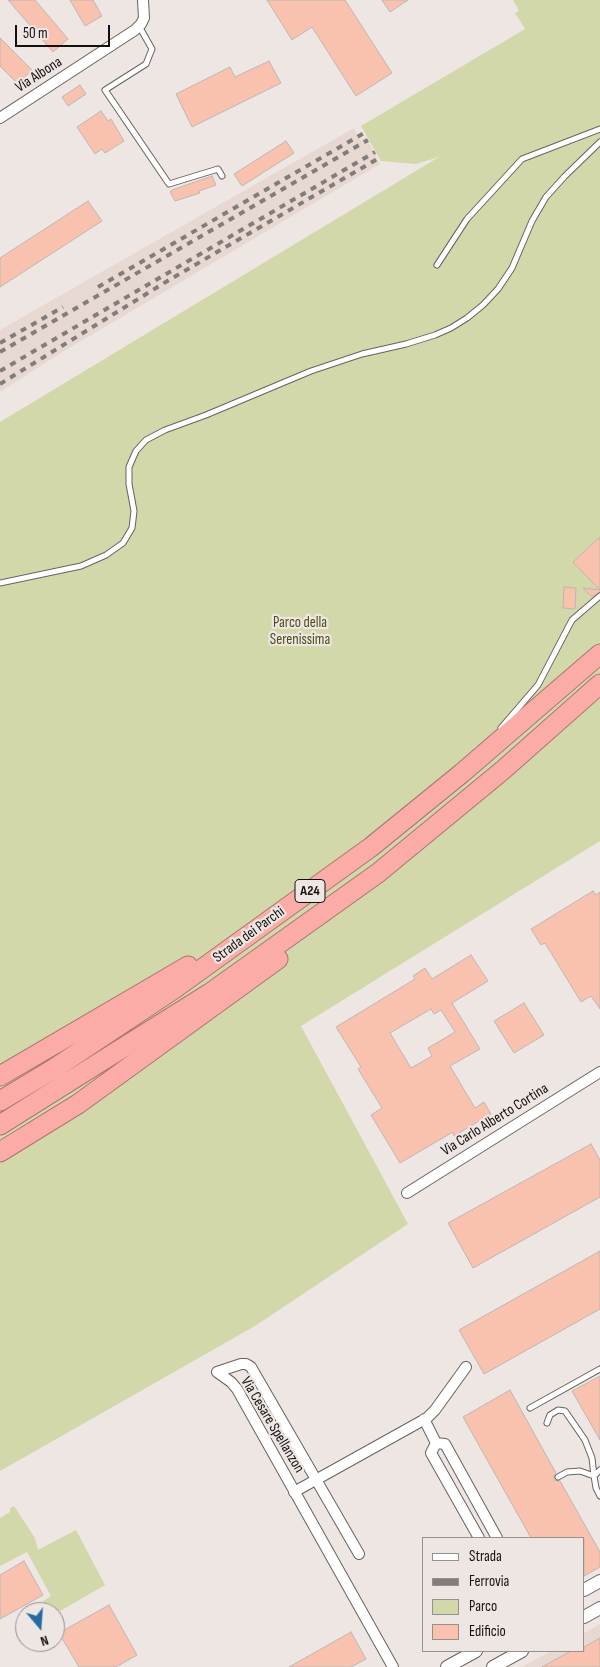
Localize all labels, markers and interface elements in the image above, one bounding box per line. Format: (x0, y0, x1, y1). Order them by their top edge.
scale bar (18, 15, 112, 47)
text: 50 m (23, 24, 48, 43)
street label: Via Albona (12, 53, 66, 97)
park label: Parco della Serenissima (270, 614, 330, 649)
road number: A24 (295, 879, 325, 902)
street label: Strada dei Parchi (210, 903, 288, 967)
street label: Via Carlo Alberto Cortina (438, 1080, 552, 1160)
street label: Via Cesare Spellanzon (236, 1374, 308, 1476)
legend (422, 1537, 585, 1652)
text: Strada (469, 1547, 502, 1566)
text: Ferrovia (469, 1572, 509, 1591)
text: Parco (469, 1597, 497, 1616)
north arrow (15, 1602, 65, 1652)
text: Edificio (469, 1622, 506, 1641)
text: N (38, 1632, 51, 1650)

